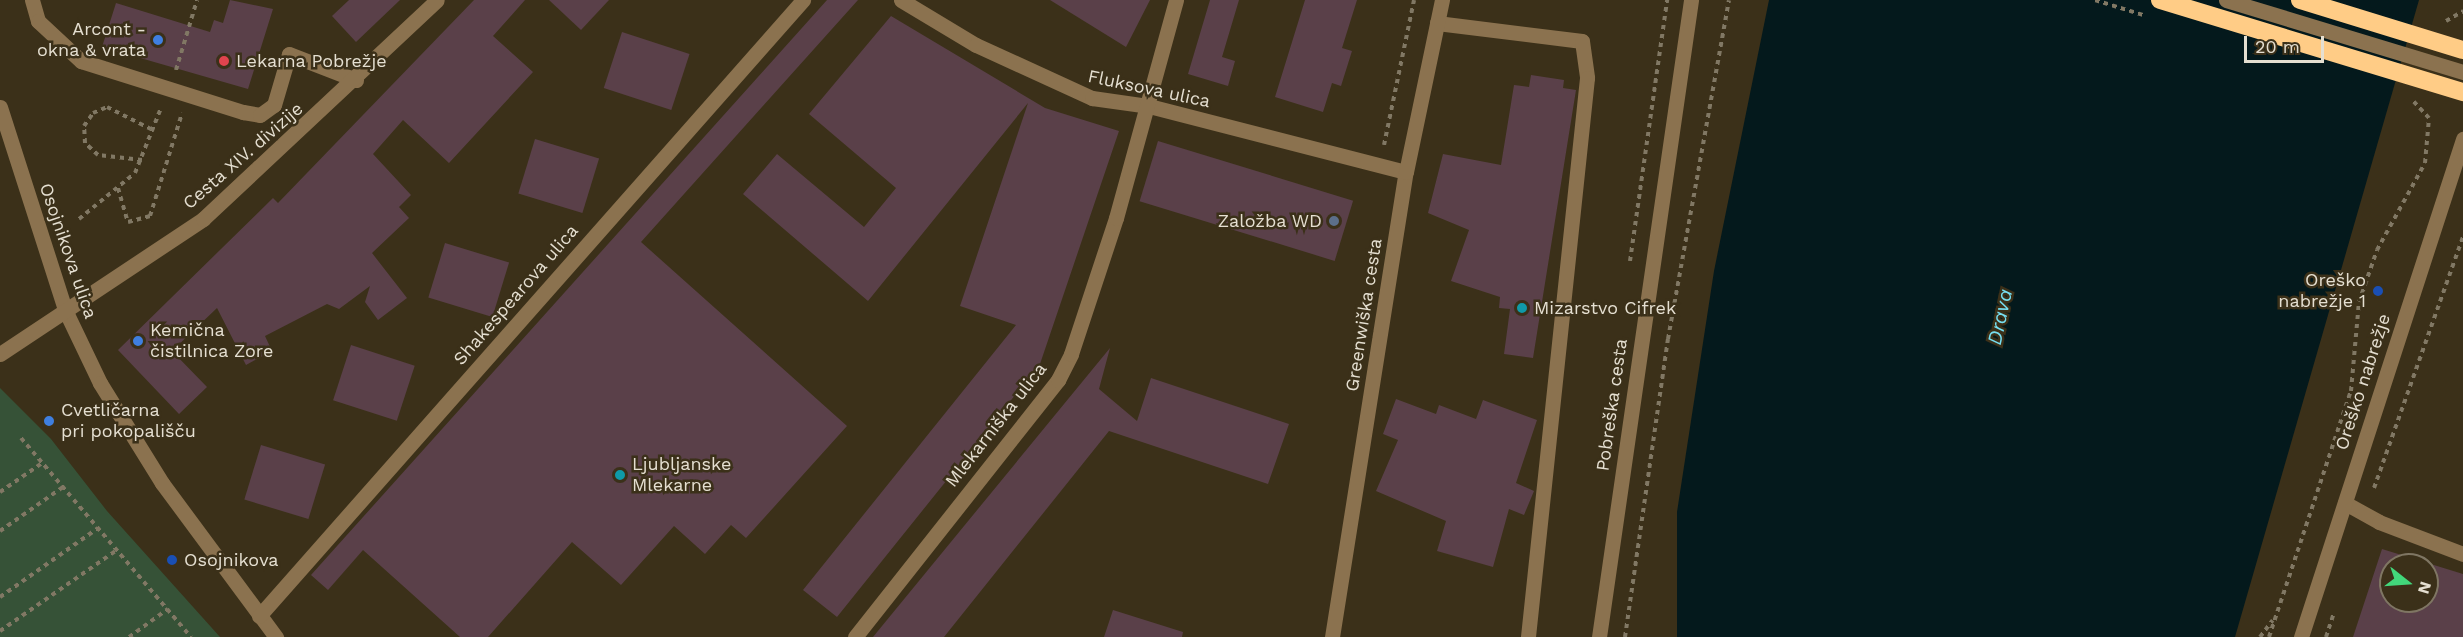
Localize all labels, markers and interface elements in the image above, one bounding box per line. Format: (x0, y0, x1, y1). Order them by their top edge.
place label: Arcont - okna & vrata (36, 19, 146, 62)
scale bar (2247, 24, 2326, 62)
marker: Arcont - okna & vrata (151, 33, 165, 47)
text: 20 m (2255, 36, 2300, 57)
place label: Lekarna Pobrežje (236, 50, 387, 72)
marker: Lekarna Pobrežje (217, 54, 231, 68)
street label: Fluksova ulica (1086, 65, 1212, 113)
street label: Cesta XIV. divizije (178, 98, 308, 214)
street label: Osojnikova ulica (35, 180, 101, 322)
place label: Založba WD (1217, 210, 1322, 232)
marker: Založba WD (1327, 214, 1341, 228)
street label: Shakespearova ulica (449, 220, 583, 370)
street label: Greenwiška cesta (1341, 237, 1387, 393)
place label: Oreško nabrežje 1 (2278, 270, 2366, 312)
marker: Oreško nabrežje 1 (2371, 284, 2385, 298)
water label: Drava (1982, 287, 2018, 347)
place label: Mizarstvo Cifrek (1534, 297, 1676, 319)
marker: Mizarstvo Cifrek (1515, 301, 1529, 315)
street label: Oreško nabrežje (2331, 311, 2395, 453)
place label: Kemična čistilnica Zore (150, 320, 274, 362)
marker: Kemična čistilnica Zore (131, 334, 145, 348)
street label: Pobreška cesta (1592, 337, 1632, 473)
street label: Mlekarniška ulica (941, 358, 1051, 492)
place label: Cvetličarna pri pokopališču (61, 400, 196, 442)
marker: Cvetličarna pri pokopališču (42, 414, 56, 428)
place label: Ljubljanske Mlekarne (632, 454, 731, 496)
marker: Ljubljanske Mlekarne (613, 468, 627, 482)
place label: Osojnikova (184, 549, 278, 571)
marker: Osojnikova (165, 553, 179, 567)
north arrow (2379, 553, 2439, 613)
text: N (2414, 579, 2436, 596)

